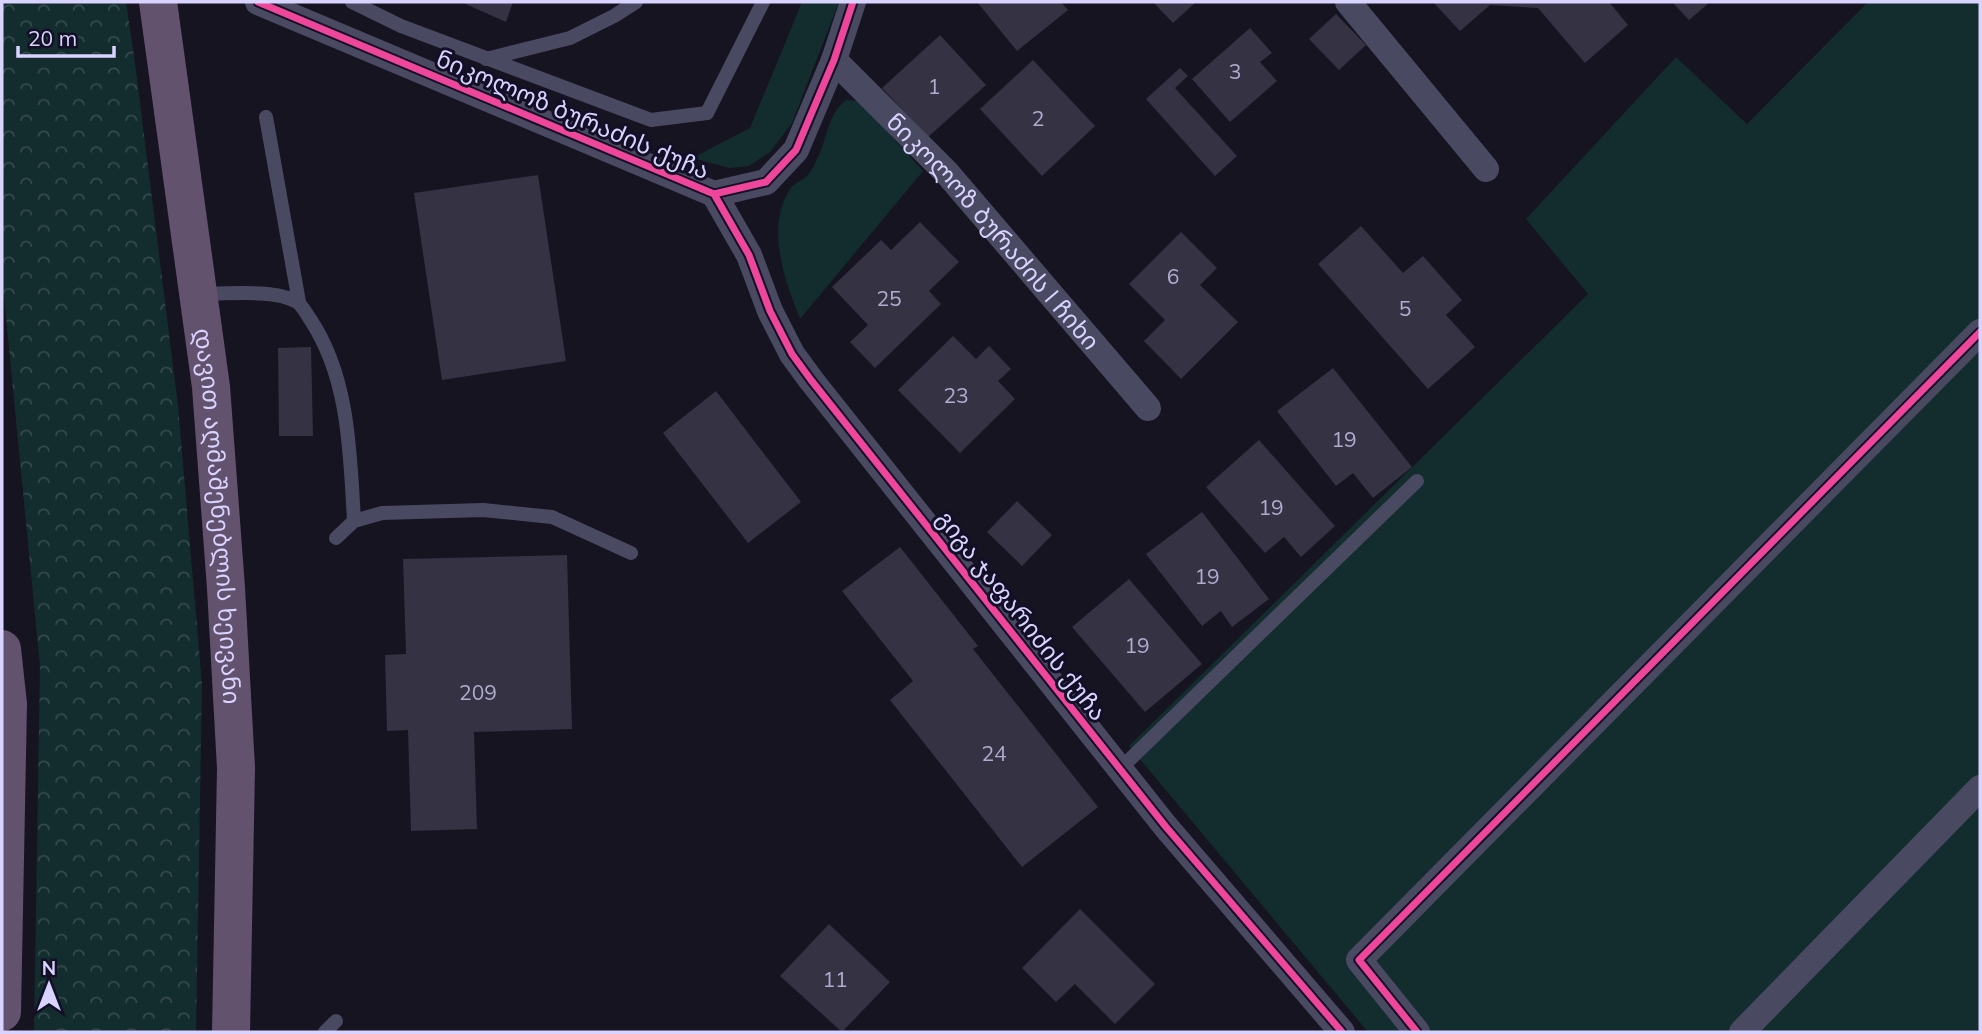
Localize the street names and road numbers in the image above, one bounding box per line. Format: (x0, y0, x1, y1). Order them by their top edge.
street label: ნიკოლოზ ბურაძის ქუჩა (432, 43, 714, 185)
street label: ნიკოლოზ ბურაძის I ჩიხი (880, 106, 1106, 356)
street label: დავით აღმაშენებლის ხეივანი (188, 326, 247, 705)
street label: გიგა ჯაფარიძის ქუჩა (930, 504, 1114, 726)

